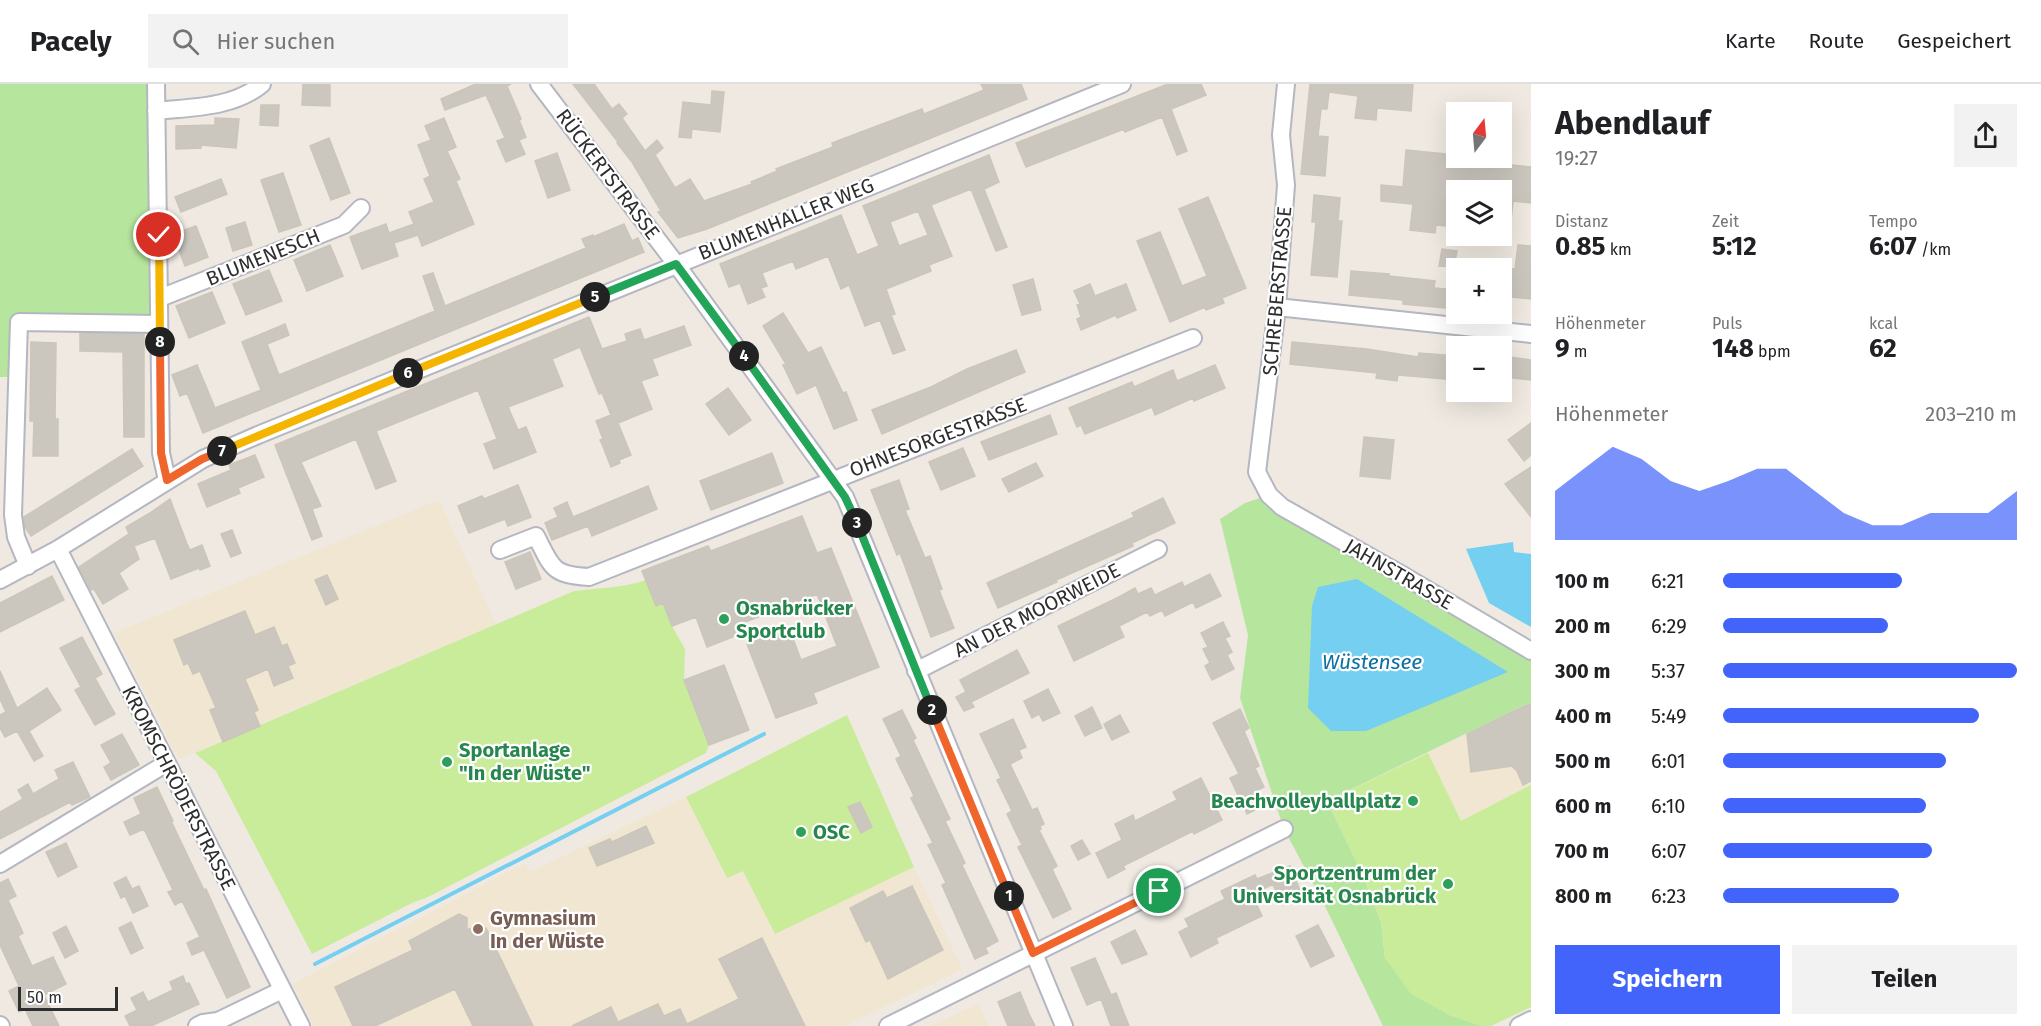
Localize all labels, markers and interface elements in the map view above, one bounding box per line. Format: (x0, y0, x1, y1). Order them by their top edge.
search box (148, 14, 568, 68)
text: Pacely (30, 25, 112, 58)
icon: search (169, 25, 202, 58)
text: Hier suchen (217, 28, 335, 55)
text: Karte (1725, 28, 1776, 54)
text: Route (1809, 28, 1864, 54)
text: Gespeichert (1897, 28, 2011, 54)
north arrow (1446, 102, 1512, 168)
map controls (1446, 102, 1512, 402)
text: Abendlauf (1555, 103, 1710, 143)
street label: RÜCKERTSTRASSE (551, 104, 665, 244)
button: share (1954, 104, 2017, 167)
text: 19:27 (1555, 146, 1598, 170)
street label: BLUMENHALLER WEG (695, 173, 877, 265)
button: layers (1446, 180, 1512, 246)
street label: SCHREBERSTRASSE (1258, 205, 1296, 377)
pin (133, 209, 184, 260)
text: Distanz (1555, 212, 1608, 231)
text: Zeit (1712, 212, 1739, 231)
text: Tempo (1869, 212, 1918, 231)
icon: check (142, 218, 175, 251)
street label: BLUMENESCH (202, 223, 324, 291)
text: 0.85 (1555, 231, 1606, 262)
text: 5:12 (1712, 231, 1757, 262)
text: 6:07 (1869, 231, 1917, 262)
text: km (1606, 240, 1632, 259)
text: /km (1917, 240, 1951, 259)
button: + (1446, 258, 1512, 324)
pin: 5 (580, 282, 610, 312)
text: 5 (591, 287, 599, 306)
text: Höhenmeter (1555, 314, 1646, 333)
text: Puls (1712, 314, 1742, 333)
text: kcal (1869, 314, 1898, 333)
pin: 8 (145, 327, 175, 357)
text: 8 (155, 332, 165, 351)
text: 9 (1555, 333, 1570, 364)
text: 148 (1712, 333, 1754, 364)
text: 62 (1869, 333, 1897, 364)
button: − (1446, 336, 1512, 402)
pin: 4 (729, 341, 759, 371)
text: m (1570, 342, 1588, 361)
text: bpm (1754, 342, 1791, 361)
text: 4 (739, 346, 749, 365)
pin: 6 (393, 358, 423, 388)
text: 6 (403, 363, 413, 382)
street label: OHNESORGESTRASSE (846, 392, 1030, 482)
text: Höhenmeter (1555, 402, 1668, 426)
text: 203–210 m (1925, 402, 2017, 426)
pin: 7 (207, 436, 237, 466)
text: 7 (218, 441, 226, 460)
pin: 3 (842, 508, 872, 538)
text: 3 (853, 513, 861, 532)
street label: JAHNSTRASSE (1340, 533, 1458, 615)
street label: AN DER MOORWEIDE (950, 558, 1124, 662)
text: 100 m (1555, 569, 1609, 593)
text: 6:21 (1651, 569, 1685, 593)
place label: Osnabrücker Sportclub (736, 596, 854, 643)
marker: Osnabrücker Sportclub (717, 612, 731, 626)
text: 200 m (1555, 614, 1610, 638)
text: 6:29 (1651, 614, 1687, 638)
water label: Wüstensee (1322, 649, 1422, 675)
text: 300 m (1555, 659, 1610, 683)
text: 5:37 (1651, 659, 1685, 683)
street label: KROMSCHRÖDERSTRASSE (117, 682, 241, 894)
pin: 2 (917, 695, 947, 725)
text: 2 (928, 700, 936, 719)
text: 400 m (1555, 704, 1611, 728)
text: 5:49 (1651, 704, 1686, 728)
place label: Sportanlage "In der Wüste" (459, 738, 591, 785)
text: 500 m (1555, 749, 1611, 773)
text: 6:01 (1651, 749, 1686, 773)
marker: Sportanlage "In der Wüste" (440, 755, 454, 769)
place label: Beachvolleyballplatz (1211, 789, 1401, 813)
marker: Beachvolleyballplatz (1406, 794, 1420, 808)
text: 600 m (1555, 794, 1611, 818)
text: 6:10 (1651, 794, 1685, 818)
place label: OSC (813, 820, 850, 844)
marker: OSC (794, 825, 808, 839)
text: 700 m (1555, 839, 1609, 863)
text: 6:07 (1651, 839, 1686, 863)
place label: Sportzentrum der Universität Osnabrück (1233, 861, 1437, 908)
pin (1133, 865, 1184, 916)
icon: arrive (1142, 874, 1175, 907)
marker: Sportzentrum der Universität Osnabrück (1441, 877, 1455, 891)
pin: 1 (994, 881, 1024, 911)
text: 800 m (1555, 884, 1612, 908)
text: 6:23 (1651, 884, 1686, 908)
text: 1 (1005, 886, 1013, 905)
place label: Gymnasium In der Wüste (490, 906, 604, 953)
marker: Gymnasium In der Wüste (471, 922, 485, 936)
button: Speichern (1555, 945, 1780, 1014)
button: Teilen (1792, 945, 2017, 1014)
scale bar (18, 984, 118, 1012)
text: 50 m (27, 988, 62, 1007)

